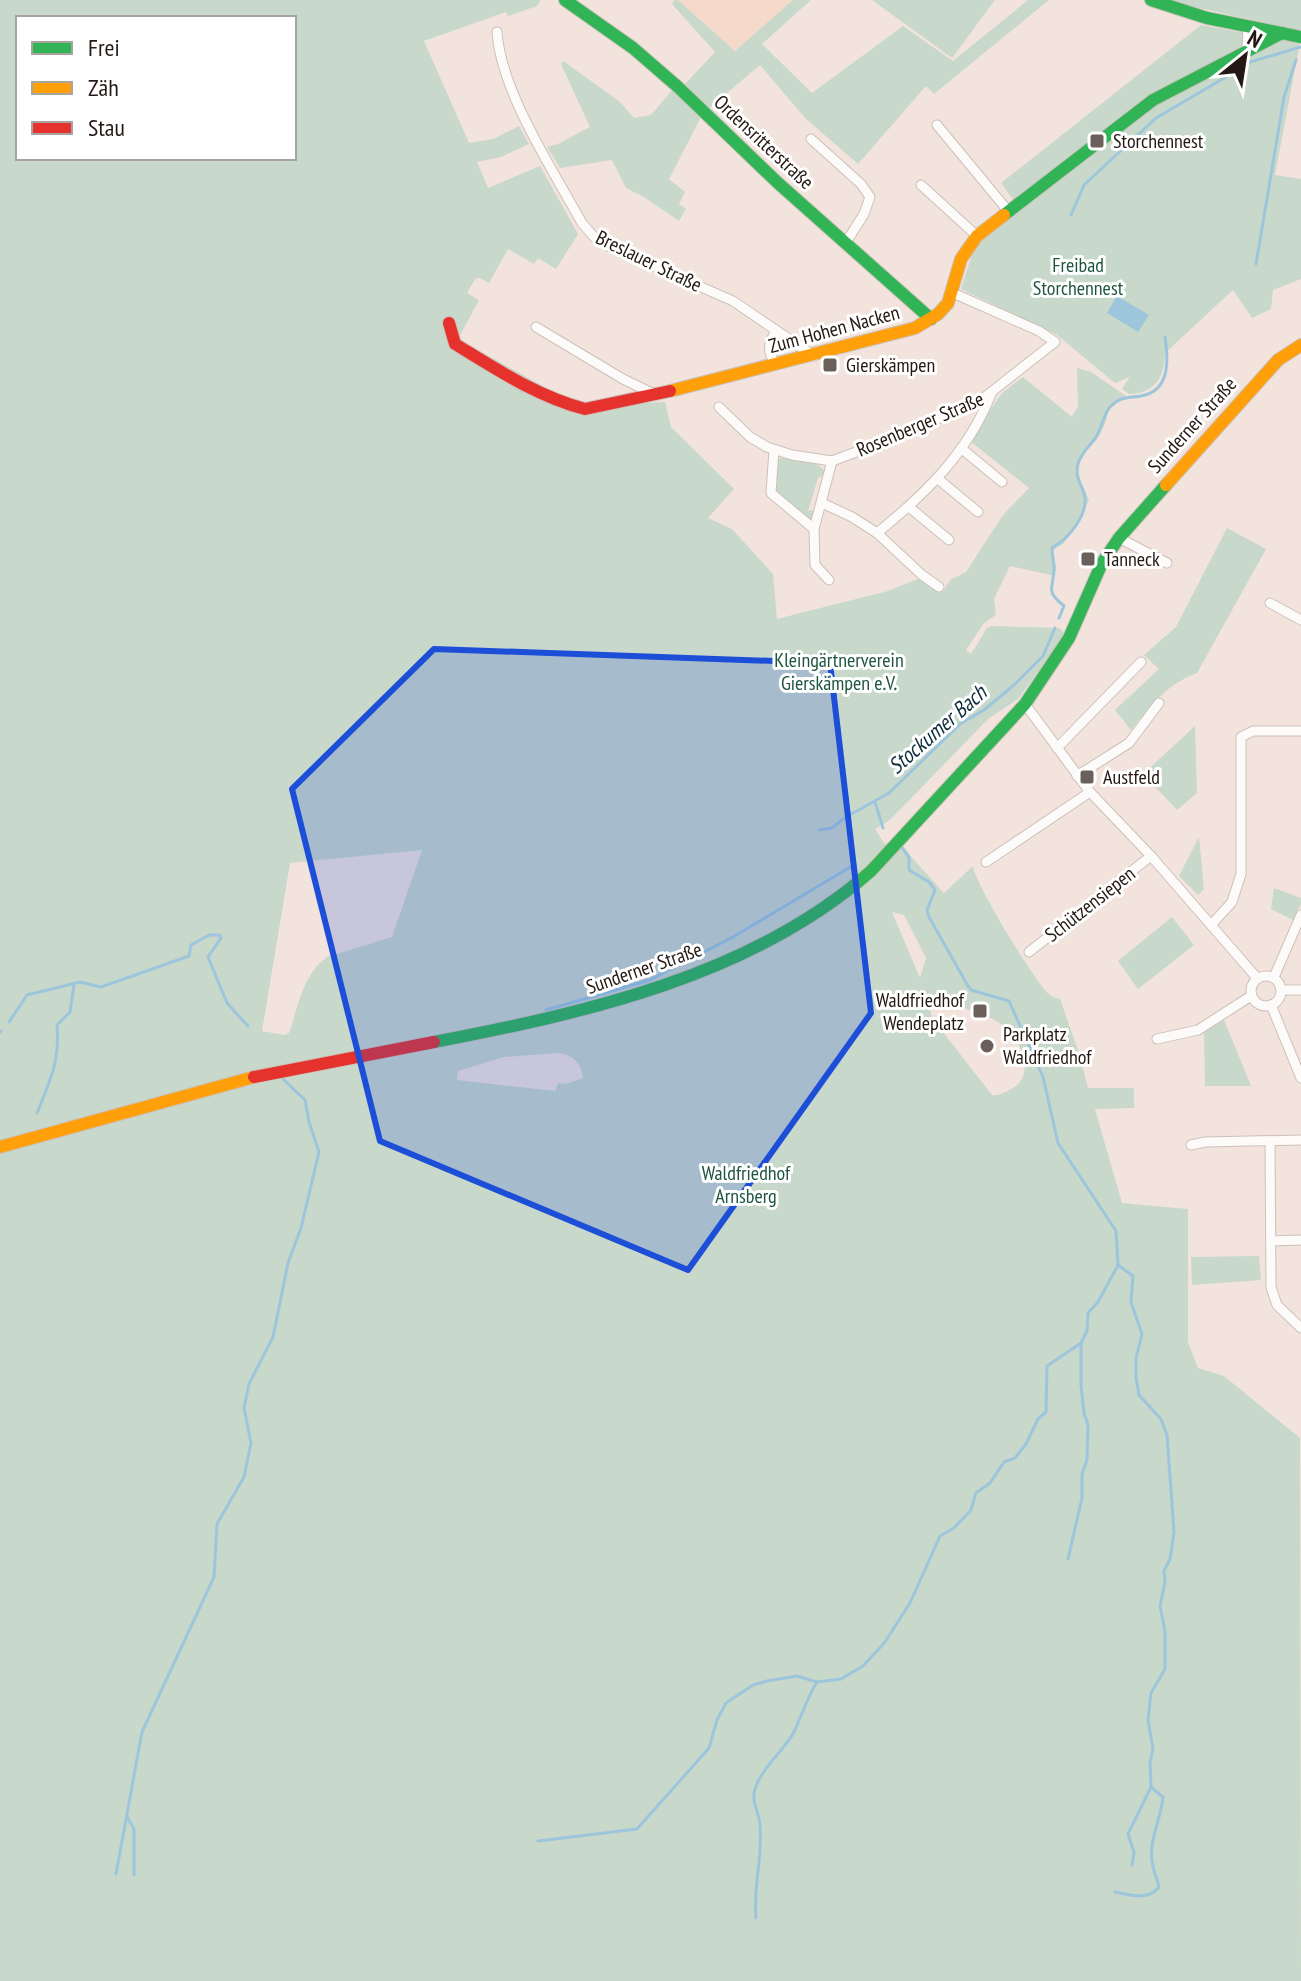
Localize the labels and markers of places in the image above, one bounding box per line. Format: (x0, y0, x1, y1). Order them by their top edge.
place label: Storchennest (1113, 128, 1204, 154)
marker: Storchennest (1088, 132, 1106, 150)
place label: Gierskämpen (846, 352, 935, 378)
marker: Gierskämpen (821, 356, 839, 374)
place label: Tanneck (1104, 546, 1160, 572)
marker: Tanneck (1079, 550, 1097, 568)
place label: Austfeld (1103, 764, 1160, 790)
marker: Austfeld (1078, 768, 1096, 786)
place label: Waldfriedhof Wendeplatz (876, 987, 965, 1036)
marker: Waldfriedhof Wendeplatz (971, 1002, 989, 1020)
place label: Parkplatz Waldfriedhof (1003, 1021, 1092, 1070)
marker: Parkplatz Waldfriedhof (978, 1037, 996, 1055)

